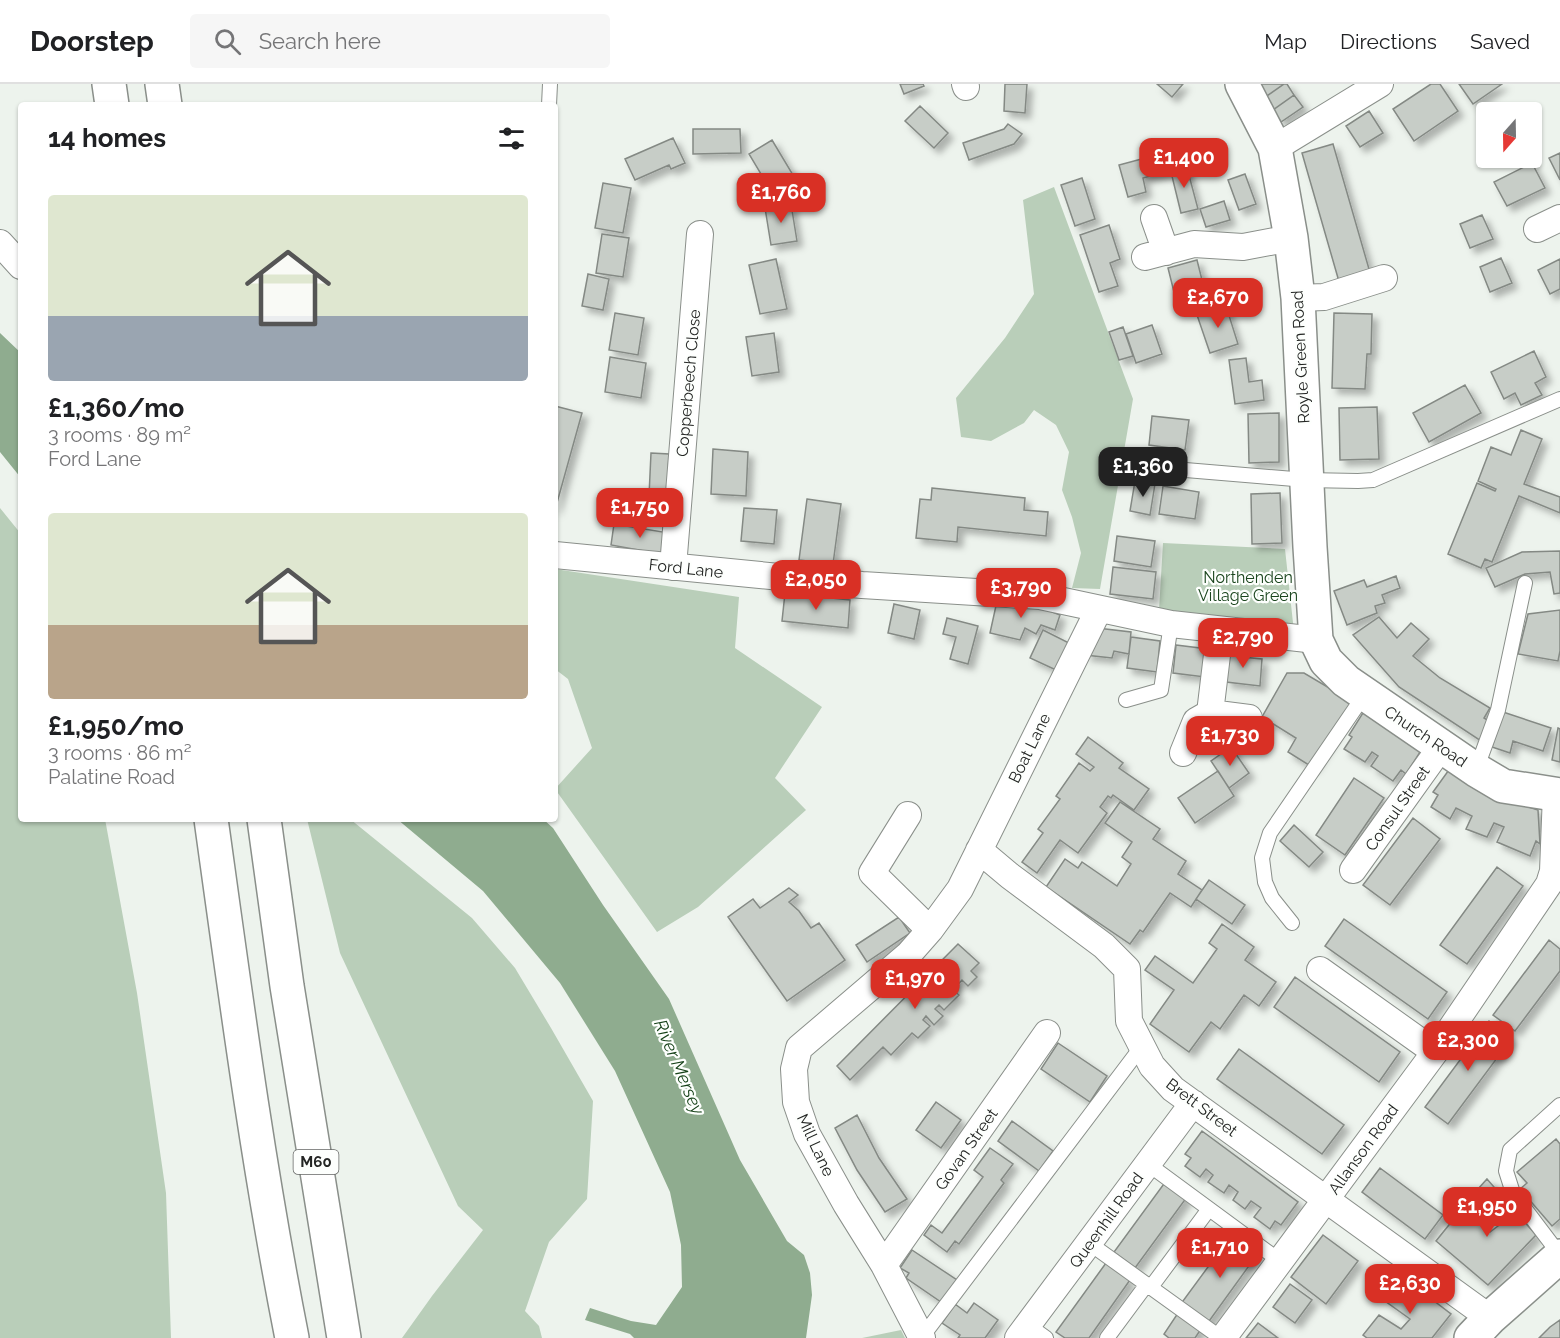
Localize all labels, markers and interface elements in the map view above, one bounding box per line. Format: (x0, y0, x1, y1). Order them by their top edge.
search box (190, 14, 610, 68)
text: Doorstep (30, 25, 154, 58)
icon: search (211, 25, 244, 58)
text: Search here (259, 28, 381, 54)
text: Map (1264, 29, 1307, 54)
text: Directions (1340, 29, 1437, 54)
text: Saved (1470, 29, 1530, 54)
north arrow (1476, 102, 1542, 168)
map controls (1476, 102, 1542, 168)
icon: filters (495, 122, 528, 155)
text: 14 homes (48, 123, 166, 153)
pin: £1,400 (1135, 138, 1233, 189)
text: £1,400 (1153, 145, 1215, 169)
pin: £1,760 (732, 173, 830, 224)
text: £1,760 (751, 180, 811, 204)
icon: home (234, 234, 342, 342)
pin: £2,670 (1169, 278, 1267, 329)
text: £2,670 (1187, 285, 1249, 309)
street label: Royle Green Road (1288, 290, 1313, 424)
street label: Copperbeech Close (673, 308, 704, 458)
text: £1,360/mo (48, 393, 184, 423)
text: 3 rooms · 89 m² (48, 423, 191, 447)
text: Ford Lane (48, 447, 141, 471)
pin: £1,360 (1094, 447, 1192, 498)
text: £1,360 (1113, 454, 1174, 478)
pin: £1,750 (591, 488, 689, 539)
text: £1,750 (610, 495, 670, 519)
icon: home (234, 552, 342, 660)
street label: Ford Lane (648, 555, 724, 582)
pin: £2,050 (767, 560, 865, 611)
text: £2,050 (785, 567, 847, 591)
pin: £3,790 (972, 568, 1070, 619)
park label: Northenden Village Green (1198, 568, 1298, 605)
text: £3,790 (990, 575, 1052, 599)
pin: £2,790 (1194, 618, 1292, 669)
text: £2,790 (1212, 625, 1274, 649)
street label: Church Road (1381, 702, 1471, 771)
street label: Boat Lane (1004, 710, 1054, 786)
text: £1,950/mo (48, 711, 184, 741)
pin: £1,730 (1181, 716, 1279, 767)
text: £1,730 (1200, 723, 1260, 747)
text: 3 rooms · 86 m² (48, 741, 191, 765)
street label: Consul Street (1361, 762, 1434, 854)
text: Palatine Road (48, 765, 175, 789)
pin: £1,970 (866, 959, 964, 1010)
text: £1,970 (885, 966, 945, 990)
water label: River Mersey (650, 1016, 709, 1119)
pin: £2,300 (1419, 1021, 1517, 1072)
text: £2,300 (1437, 1028, 1499, 1052)
street label: Brett Street (1162, 1074, 1242, 1141)
street label: Allanson Road (1324, 1101, 1402, 1198)
street label: Govan Street (931, 1104, 1002, 1194)
street label: Mill Lane (793, 1111, 838, 1179)
road number: M60 (294, 1150, 338, 1174)
street label: Queenhill Road (1065, 1169, 1147, 1272)
pin: £1,950 (1438, 1187, 1536, 1238)
text: £1,950 (1457, 1194, 1517, 1218)
pin: £1,710 (1171, 1228, 1269, 1279)
text: £1,710 (1191, 1235, 1249, 1259)
pin: £2,630 (1361, 1264, 1459, 1315)
text: £2,630 (1379, 1271, 1441, 1295)

